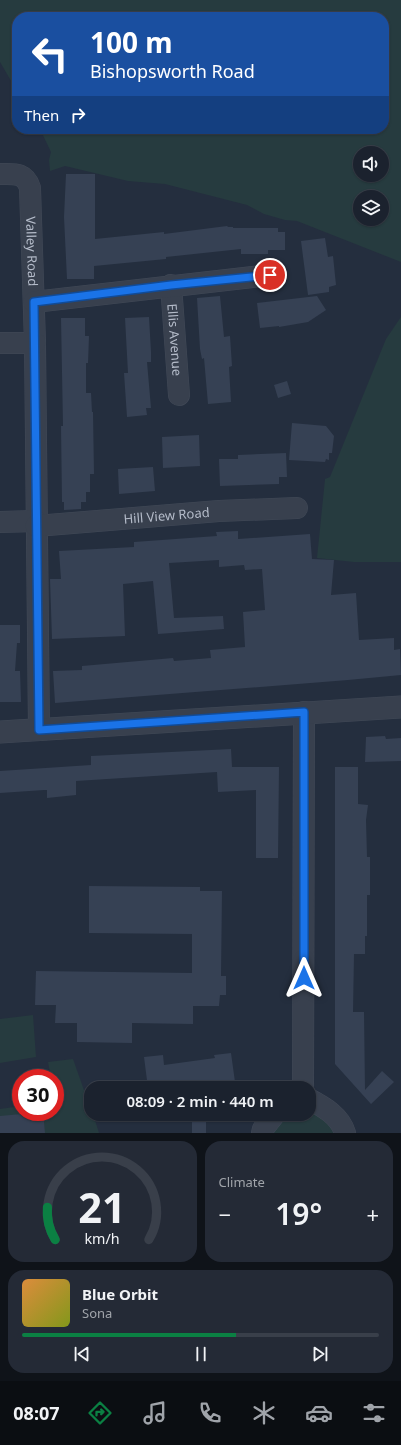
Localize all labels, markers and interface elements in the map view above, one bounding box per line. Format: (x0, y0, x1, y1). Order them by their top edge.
text: 100 m (90, 23, 173, 61)
icon: left (24, 28, 76, 80)
text: Bishopsworth Road (90, 59, 255, 83)
icon: right (67, 104, 89, 126)
text: Then (24, 105, 59, 125)
map controls (353, 146, 389, 226)
button: sound (353, 146, 389, 182)
button: layers (353, 190, 389, 226)
street label: Valley Road (22, 216, 42, 287)
pin (253, 258, 287, 292)
icon: arrive (259, 264, 281, 286)
street label: Ellis Avenue (163, 303, 187, 377)
street label: Hill View Road (123, 503, 210, 528)
position arrow (283, 957, 325, 999)
speed limit sign: 30 (12, 1069, 64, 1121)
text: 08:09 · 2 min · 440 m (126, 1091, 274, 1111)
text: Climate (219, 1173, 265, 1191)
text: 21 (78, 1178, 126, 1234)
text: 19° (275, 1193, 322, 1234)
text: − (219, 1199, 231, 1229)
text: + (366, 1199, 379, 1229)
text: km/h (85, 1228, 120, 1247)
text: Blue Orbit (82, 1284, 158, 1304)
text: Sona (82, 1304, 112, 1322)
icon: previous (71, 1343, 93, 1365)
icon: pause (190, 1343, 212, 1365)
icon: next (309, 1343, 331, 1365)
icon: directions (86, 1399, 114, 1427)
icon: music (141, 1399, 169, 1427)
icon: phone (196, 1399, 224, 1427)
icon: climate (250, 1399, 278, 1427)
icon: car (305, 1399, 333, 1427)
icon: filters (360, 1399, 388, 1427)
text: 08:07 (13, 1401, 60, 1425)

